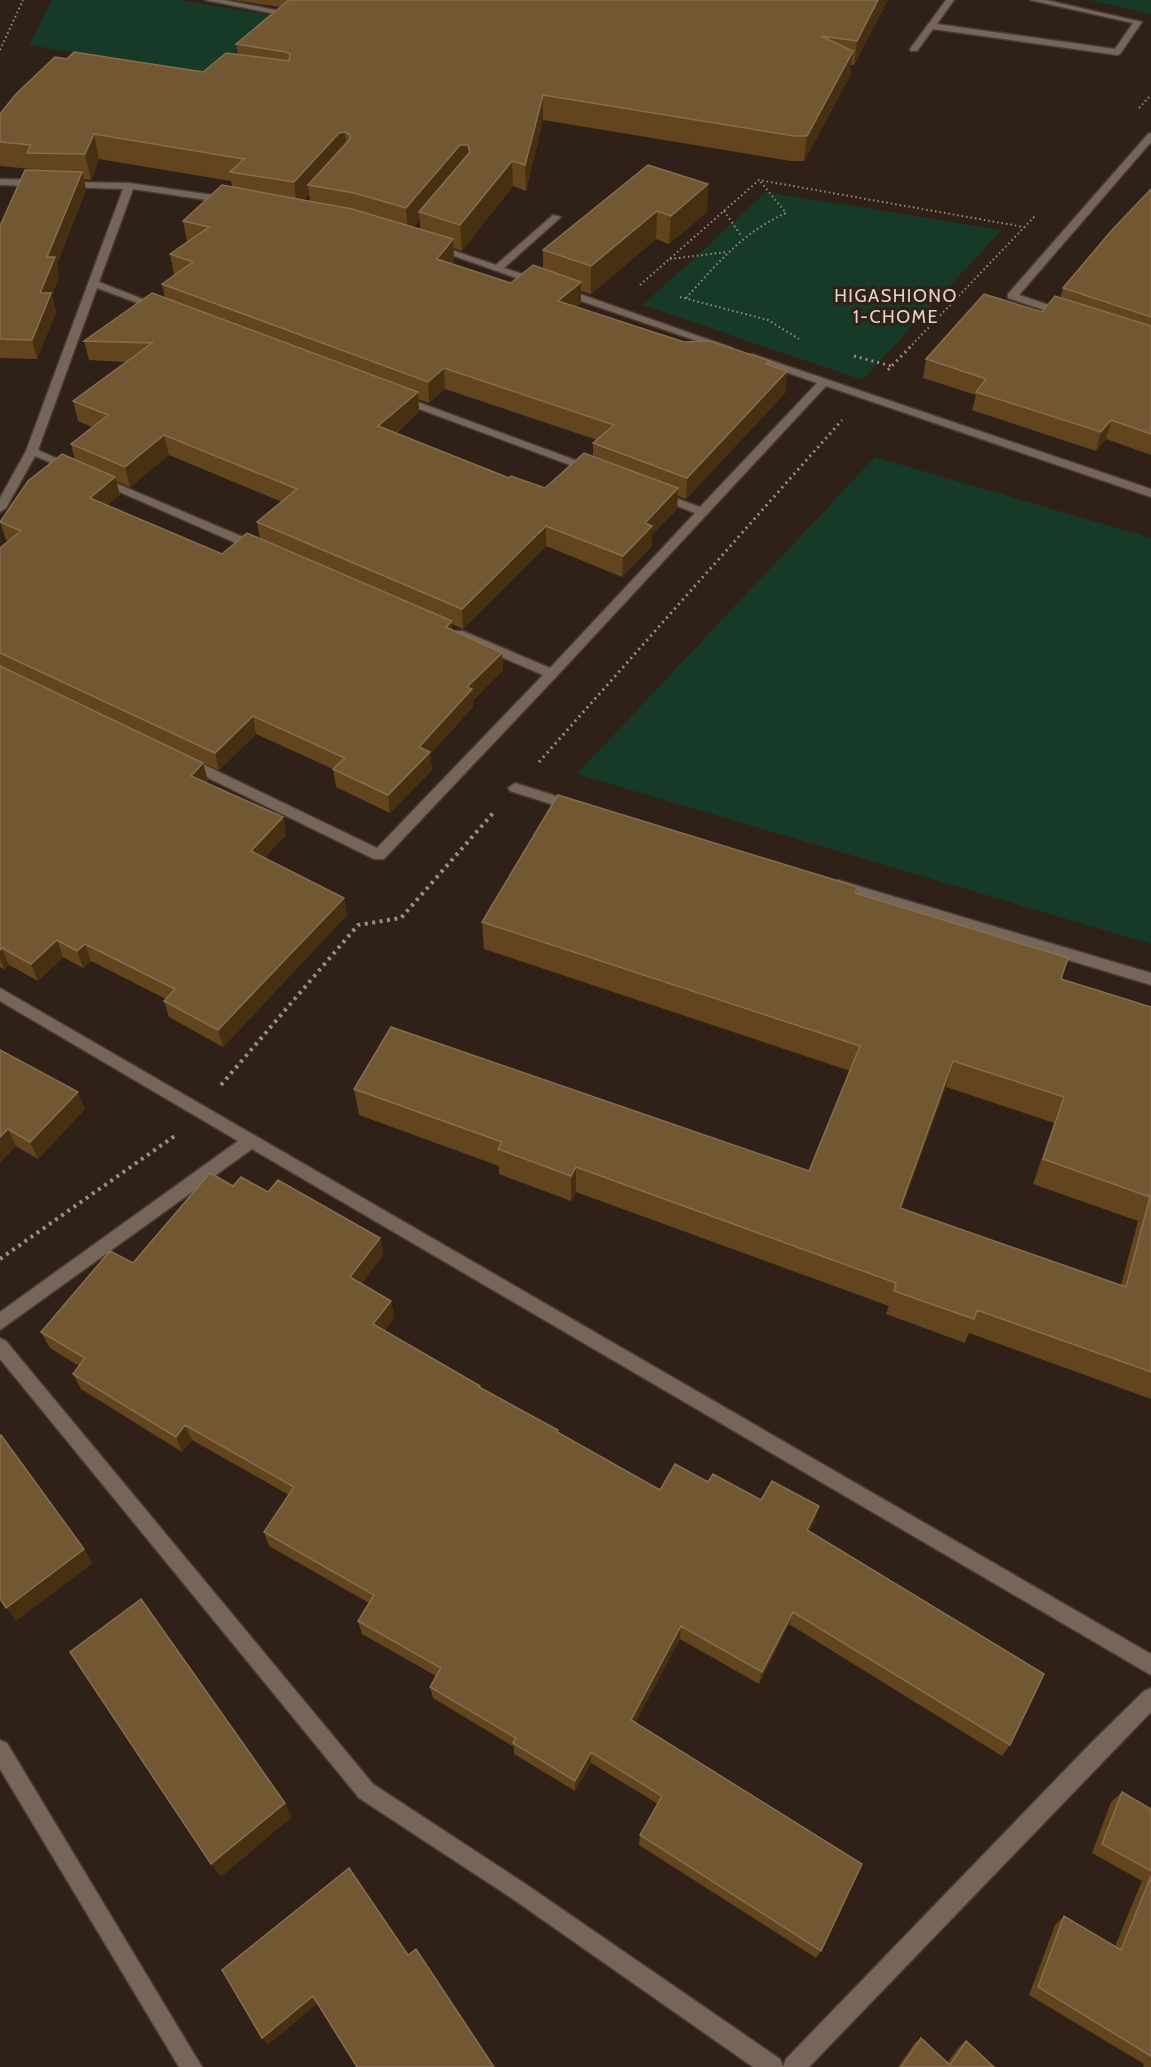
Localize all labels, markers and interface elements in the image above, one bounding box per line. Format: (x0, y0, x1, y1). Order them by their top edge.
district label: HIGASHIONO 1-CHOME (834, 285, 958, 328)

